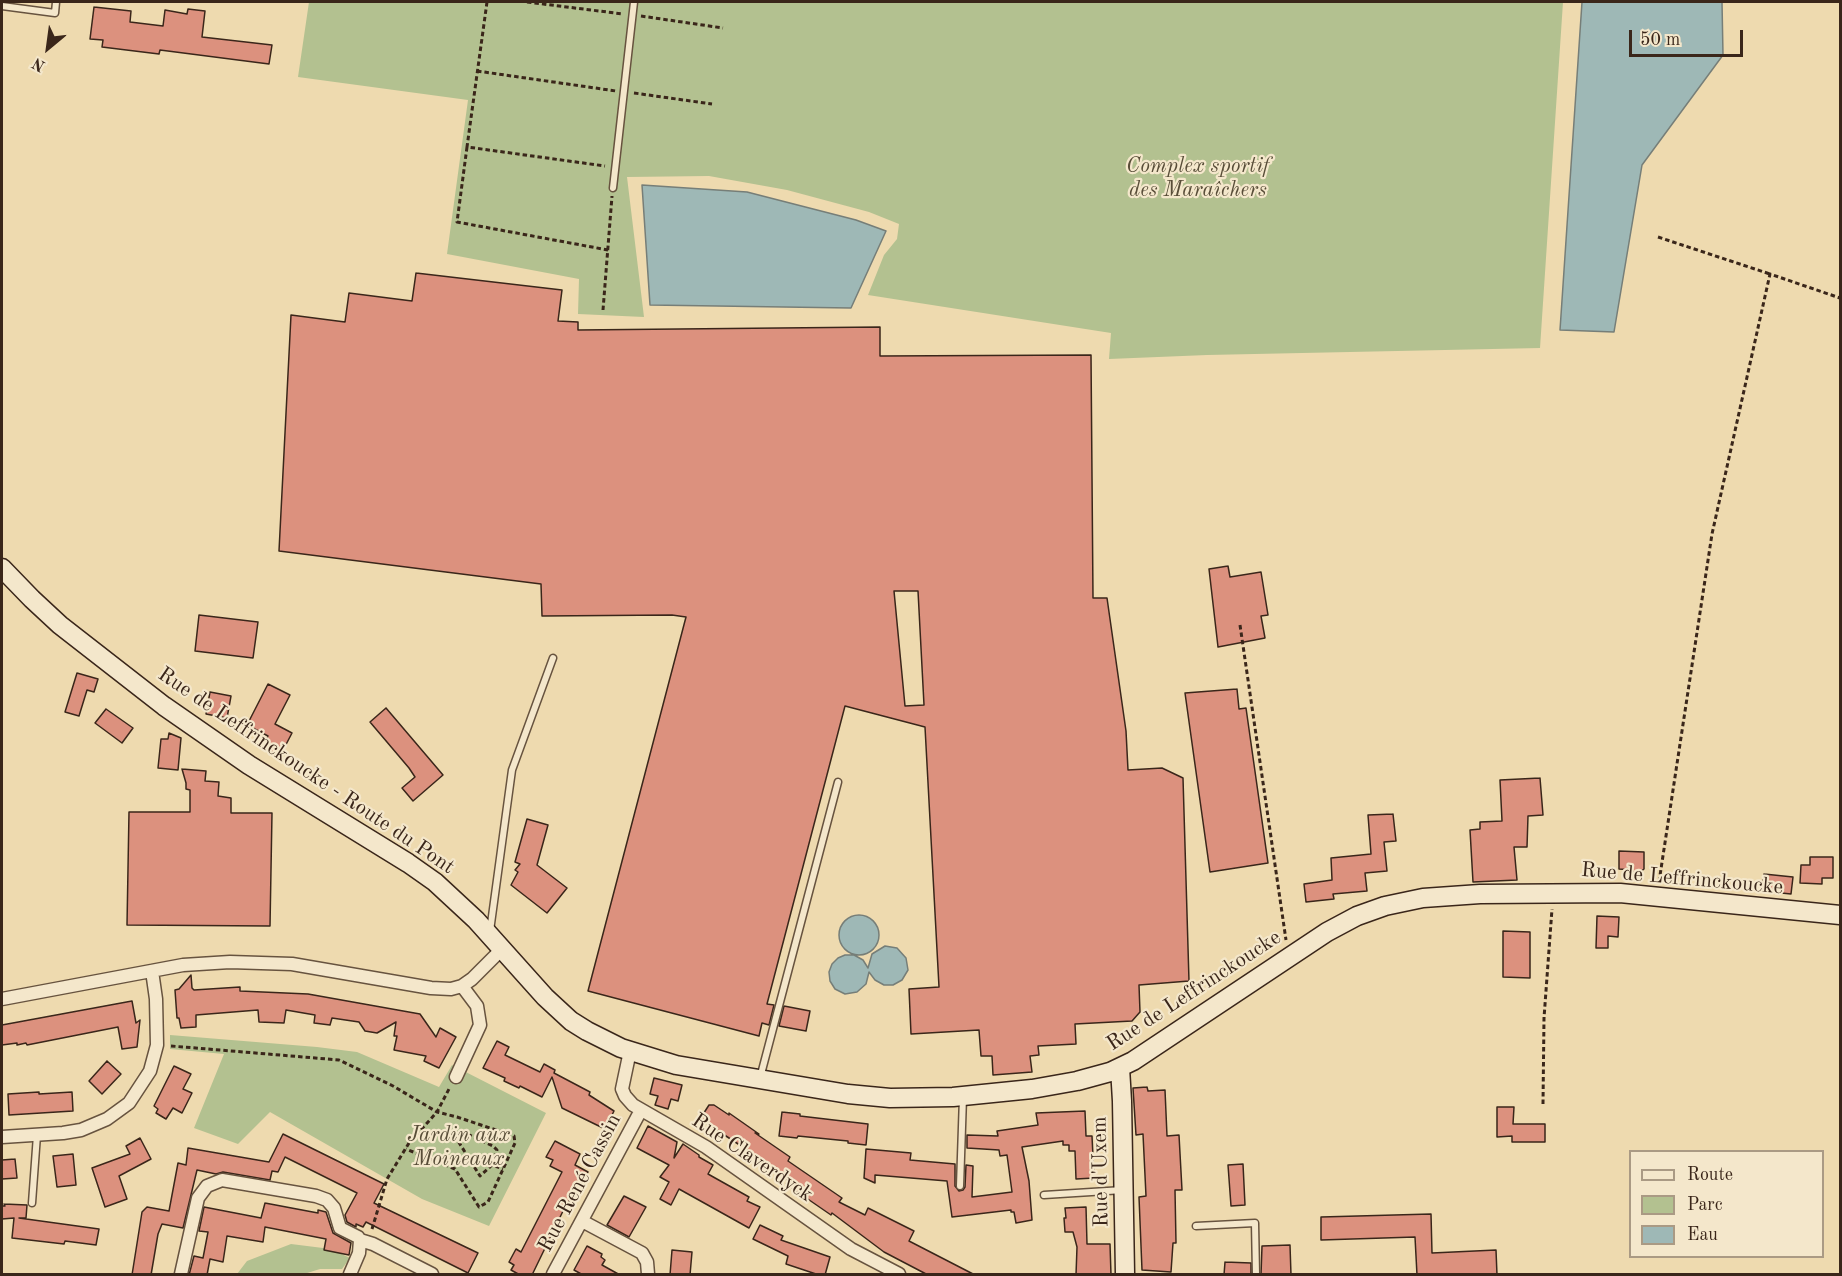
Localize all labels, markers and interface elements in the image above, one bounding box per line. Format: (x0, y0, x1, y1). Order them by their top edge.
north arrow (18, 18, 78, 78)
scale bar (1632, 18, 1746, 56)
text: 50 m (1640, 31, 1680, 49)
text: N (30, 54, 49, 74)
park label: Complex sportif des Maraîchers (1126, 153, 1270, 203)
street label: Rue de Leffrinckoucke - Route du Pont (153, 662, 459, 880)
street label: Rue de Leffrinckoucke (1580, 858, 1784, 900)
street label: Rue de Leffrinckoucke (1102, 925, 1286, 1057)
street label: Rue Claverdyck (687, 1108, 817, 1208)
street label: Rue René Cassin (533, 1110, 627, 1256)
street label: Rue d'Uxem (1087, 1116, 1115, 1228)
park label: Jardin aux Moineaux (408, 1122, 510, 1172)
legend (1629, 1150, 1824, 1258)
text: Route (1687, 1166, 1733, 1184)
text: Parc (1687, 1196, 1723, 1214)
text: Eau (1687, 1226, 1718, 1244)

